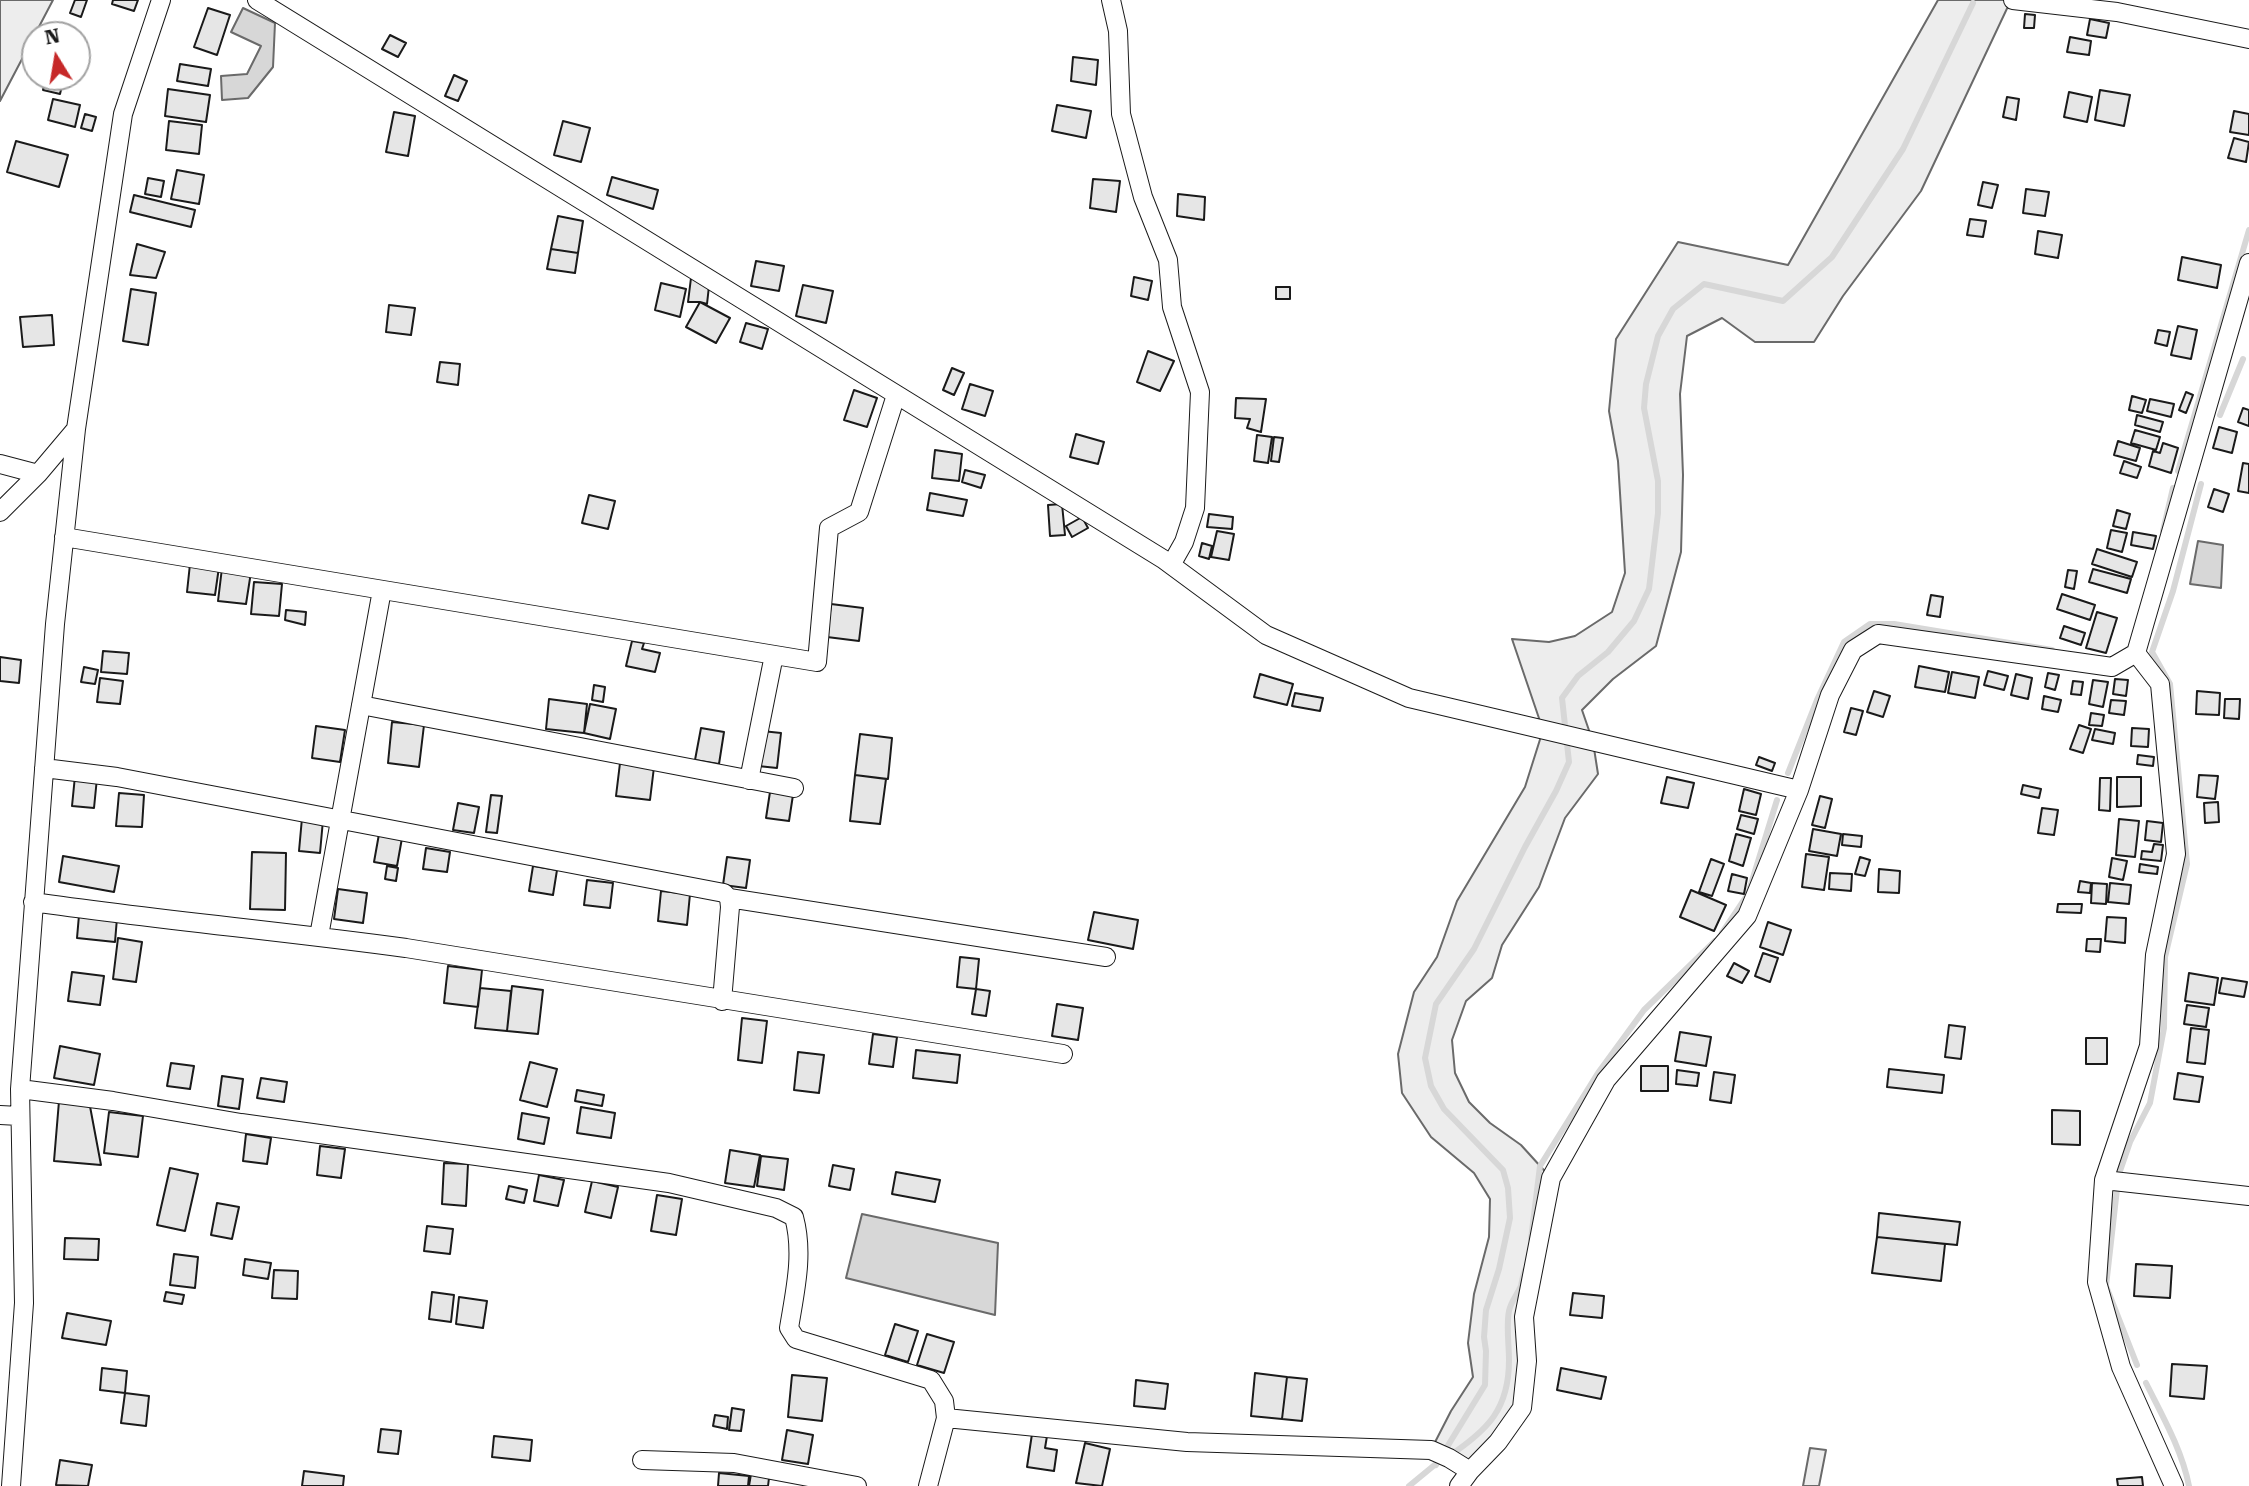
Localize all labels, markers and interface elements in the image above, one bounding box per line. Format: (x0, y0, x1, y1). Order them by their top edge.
north arrow (21, 21, 91, 91)
text: N (43, 24, 62, 50)

